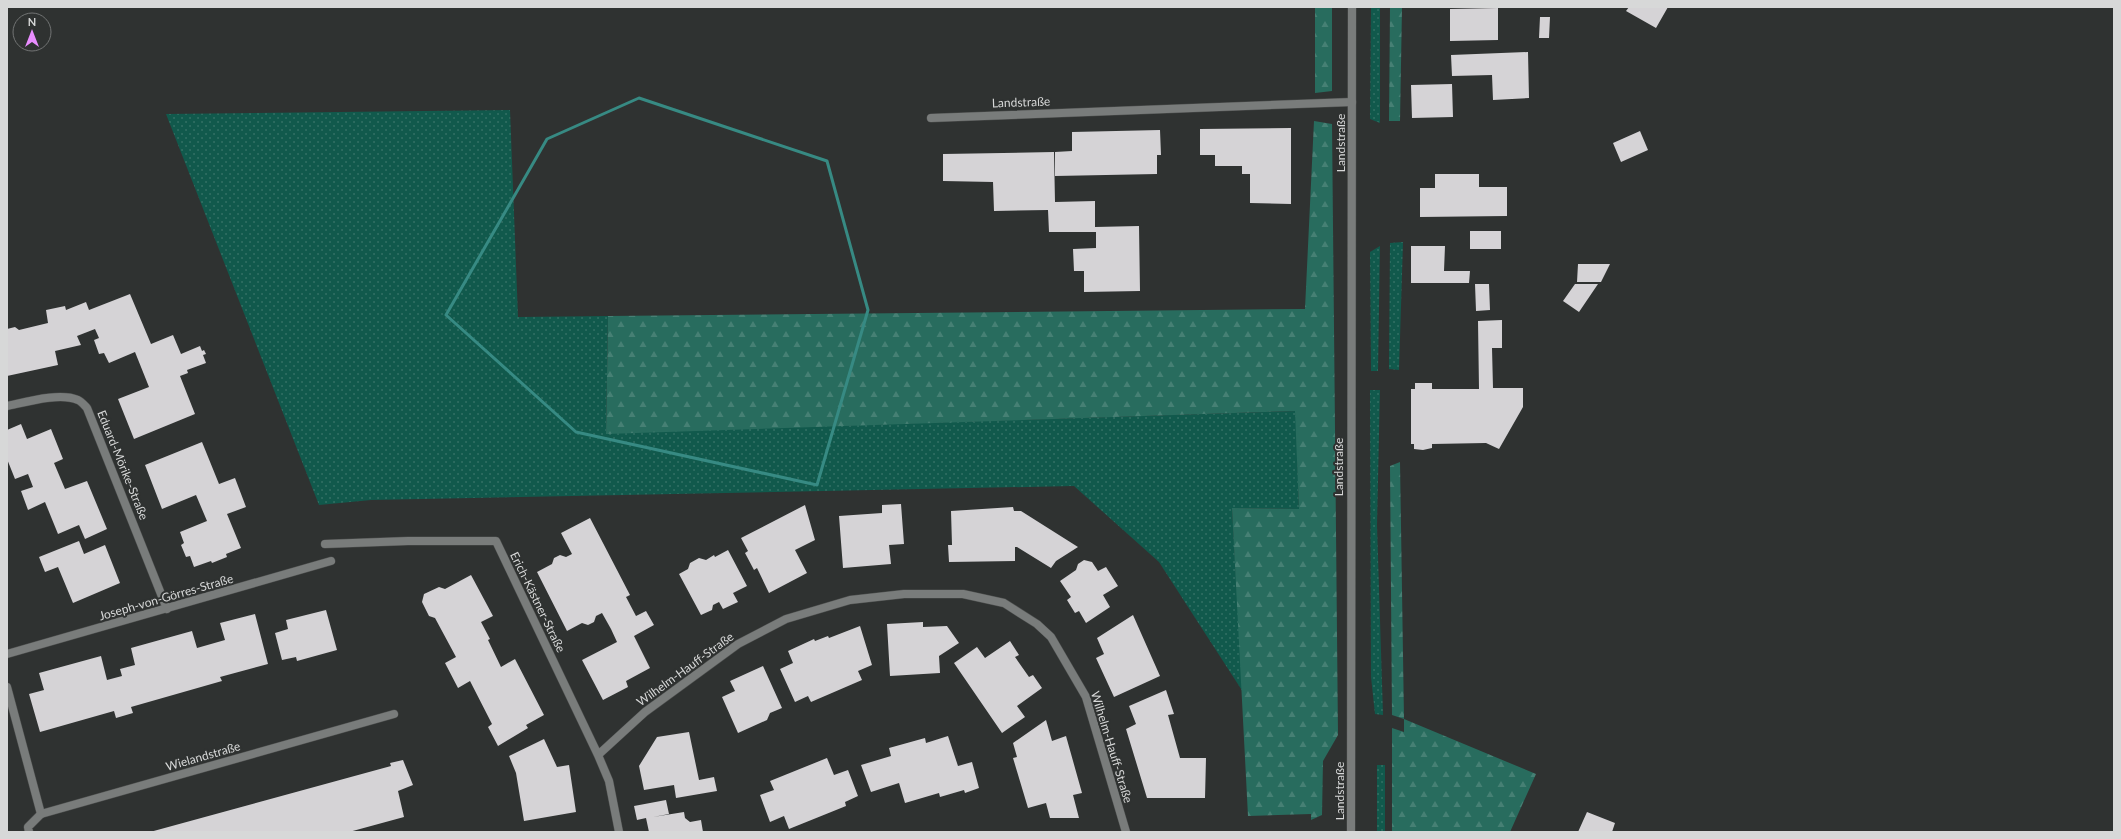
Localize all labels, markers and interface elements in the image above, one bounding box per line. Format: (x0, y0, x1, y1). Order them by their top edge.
north arrow (12, 12, 52, 52)
text: N (28, 15, 36, 28)
street label: Landstraße (991, 93, 1051, 111)
street label: Landstraße (1333, 114, 1348, 172)
street label: Eduard-Mörike-Straße (94, 408, 152, 522)
street label: Landstraße (1331, 438, 1346, 496)
street label: Erich-Kästner-Straße (507, 549, 569, 655)
street label: Joseph-von-Görres-Straße (97, 571, 235, 623)
street label: Wilhelm-Hauff-Straße (634, 629, 736, 709)
street label: Wilhelm-Hauff-Straße (1088, 689, 1136, 805)
street label: Wielandstraße (164, 738, 242, 774)
street label: Landstraße (1332, 762, 1347, 820)

